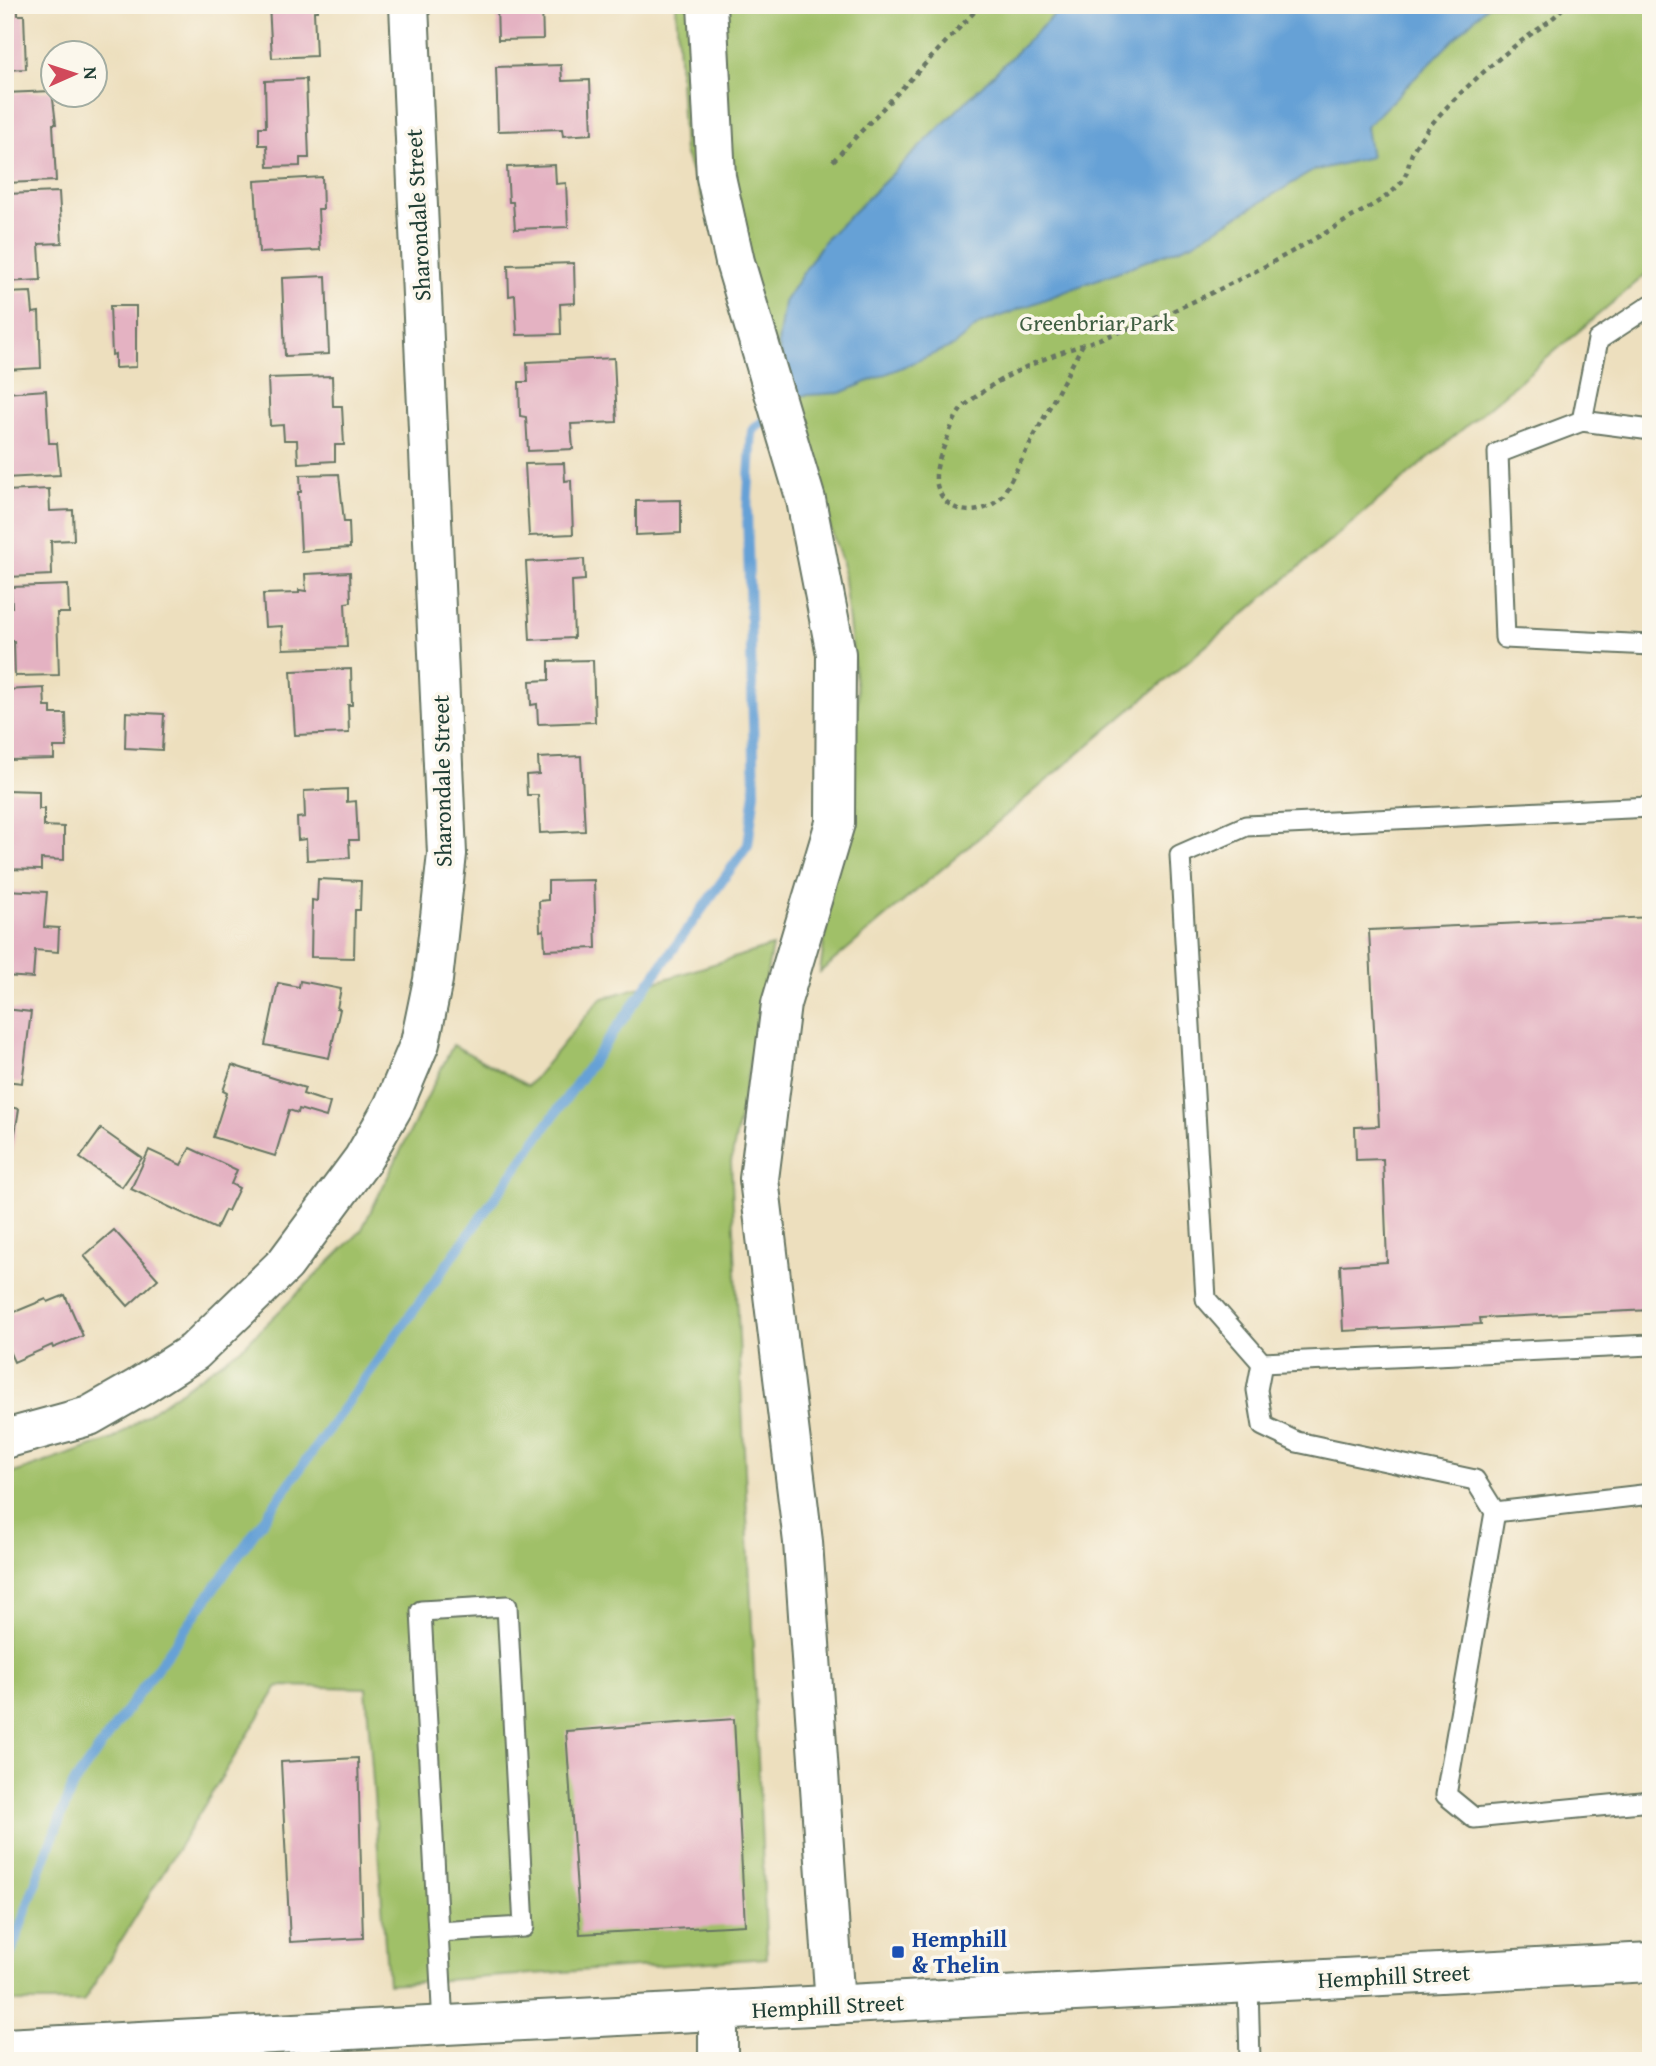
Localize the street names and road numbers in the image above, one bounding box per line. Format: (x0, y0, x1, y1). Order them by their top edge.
street label: Sharondale Street (397, 128, 438, 302)
street label: Sharondale Street (423, 695, 460, 868)
street label: Hemphill Street (1317, 1955, 1471, 1996)
street label: Hemphill Street (751, 1985, 905, 2026)

